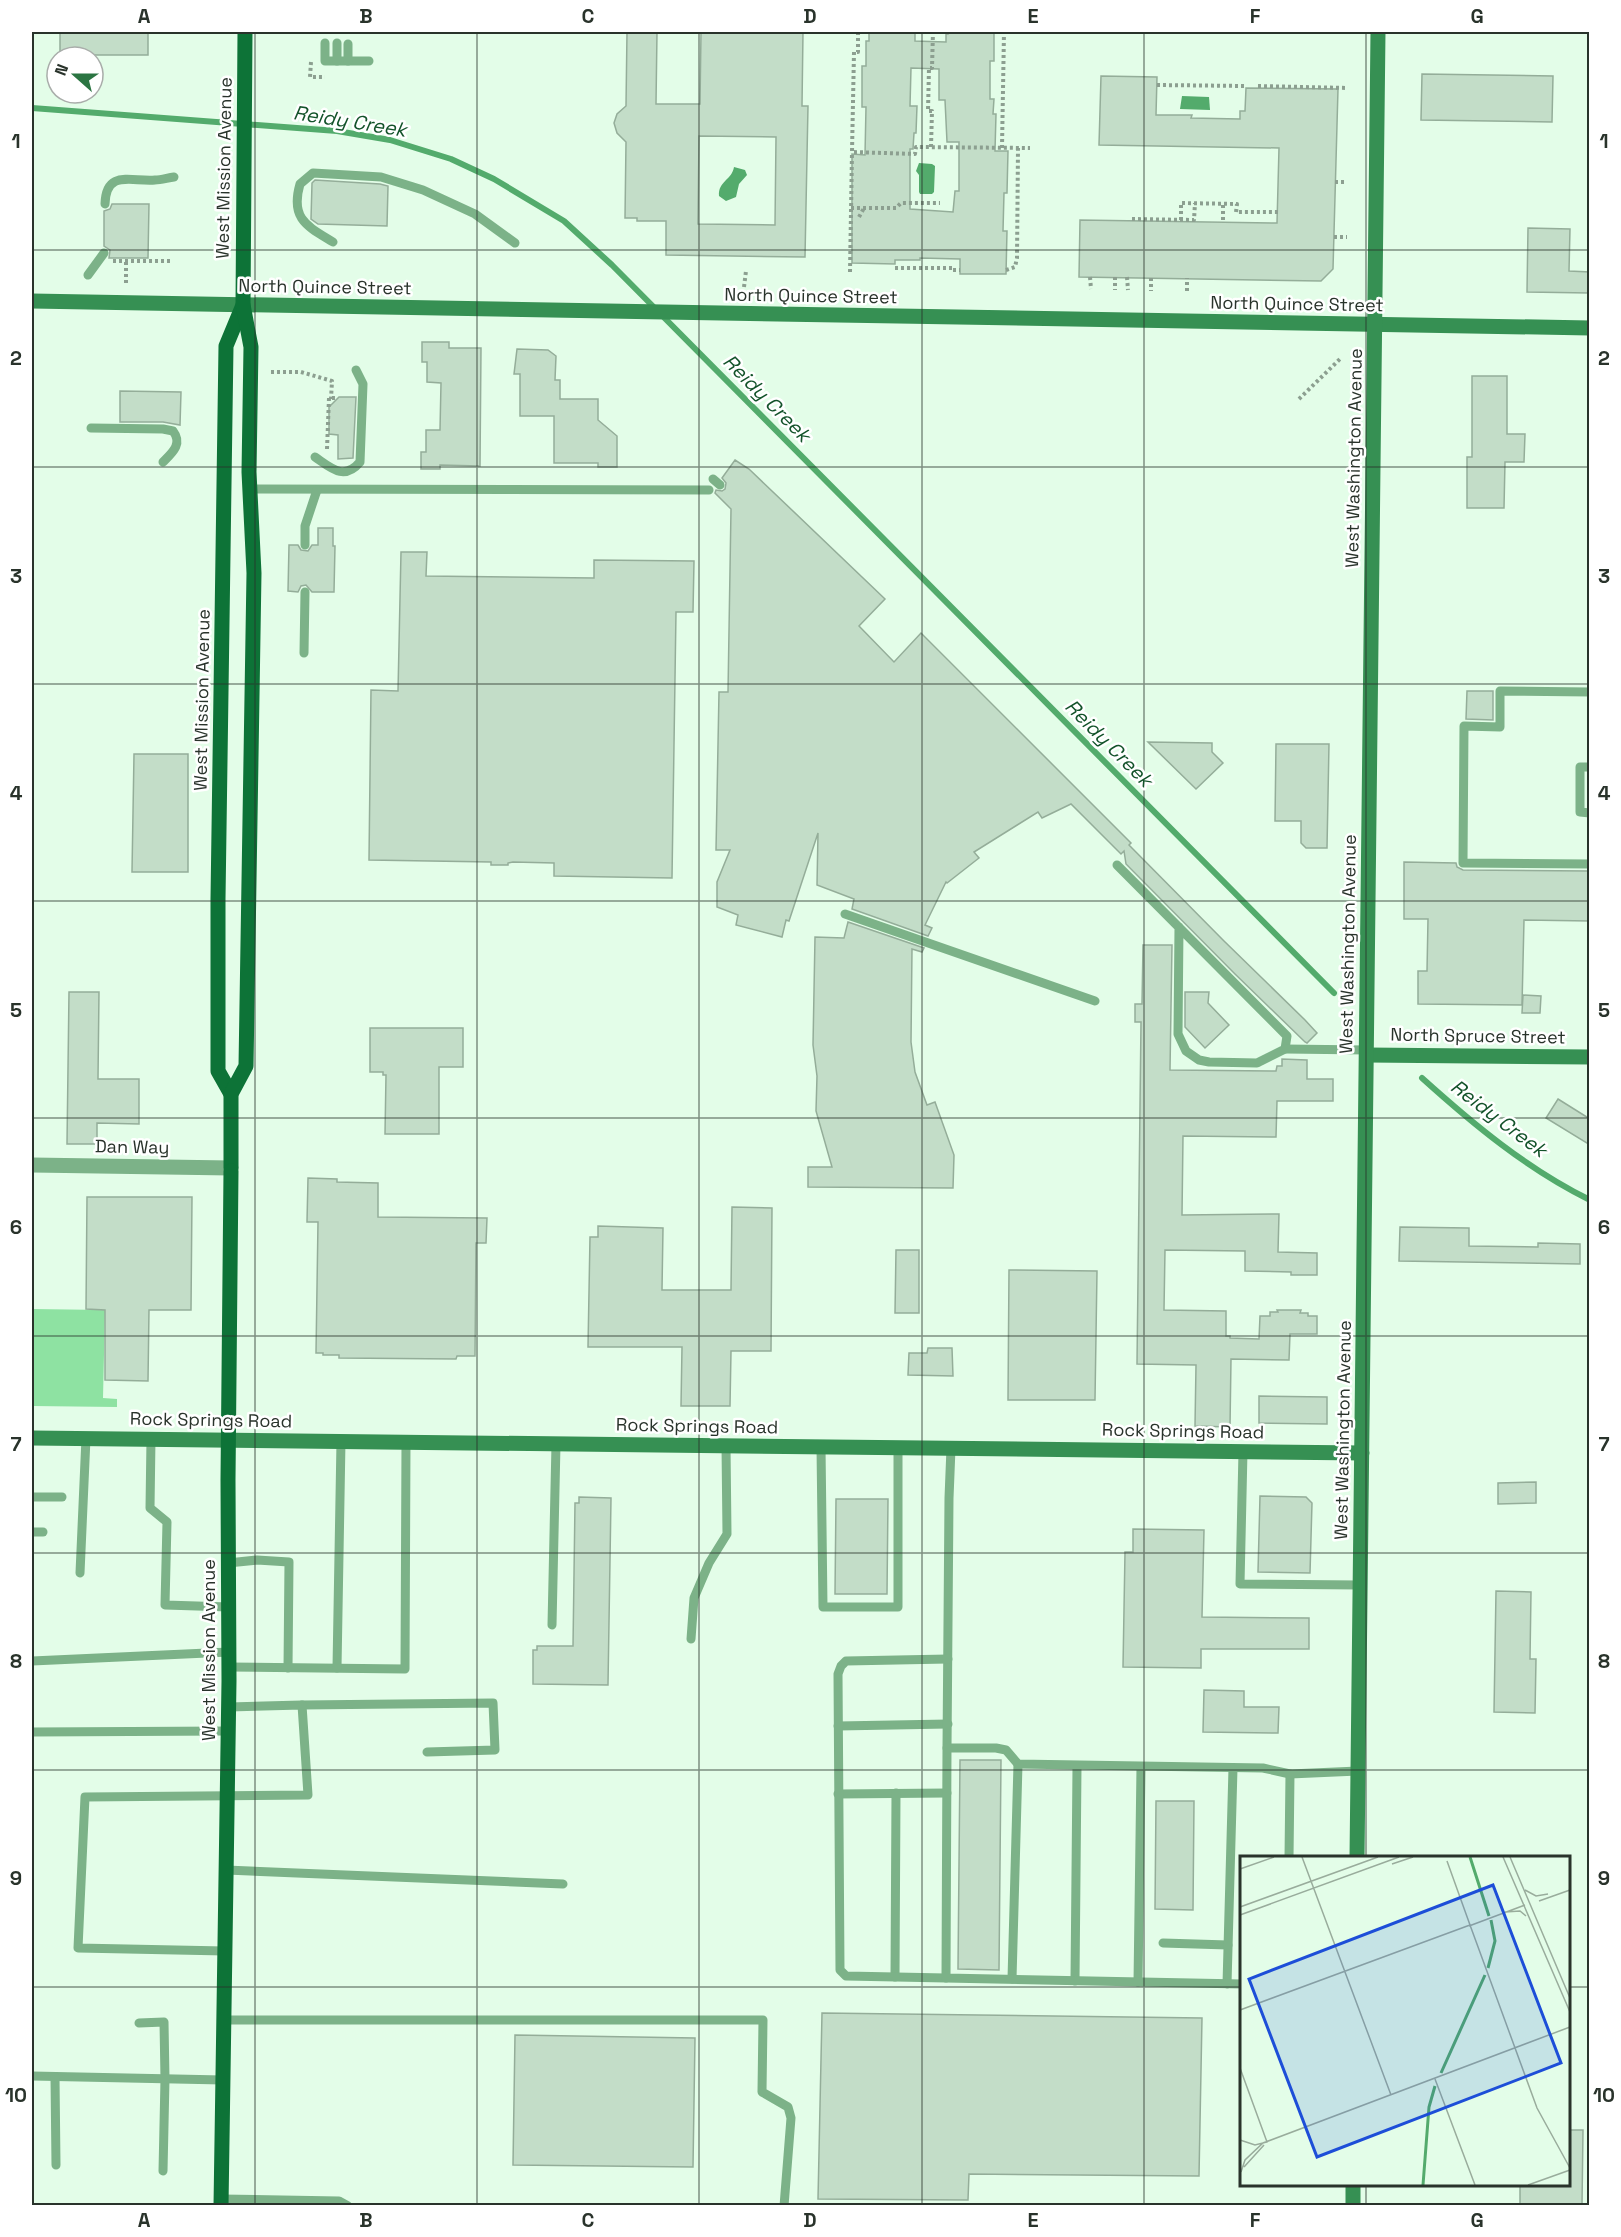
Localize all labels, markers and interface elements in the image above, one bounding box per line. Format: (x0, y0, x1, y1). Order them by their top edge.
text: A (138, 3, 151, 29)
text: B (359, 3, 373, 29)
text: C (582, 3, 595, 29)
text: D (803, 3, 817, 29)
text: E (1027, 3, 1039, 29)
text: F (1250, 3, 1261, 29)
text: G (1470, 3, 1484, 29)
north arrow (45, 45, 105, 105)
text: N (50, 61, 73, 79)
street label: West Mission Avenue (210, 77, 237, 259)
water label: Reidy Creek (292, 99, 411, 143)
text: 1 (11, 128, 21, 154)
text: 1 (1599, 128, 1609, 154)
street label: North Quince Street (238, 273, 412, 300)
street label: North Quince Street (724, 282, 898, 309)
street label: North Quince Street (1210, 290, 1384, 317)
text: 2 (10, 345, 22, 371)
text: 2 (1598, 345, 1610, 371)
water label: Reidy Creek (717, 348, 818, 449)
street label: West Washington Avenue (1340, 348, 1367, 568)
text: 3 (10, 563, 22, 589)
text: 3 (1598, 563, 1610, 589)
street label: West Mission Avenue (188, 609, 215, 791)
water label: Reidy Creek (1059, 693, 1160, 794)
text: 4 (10, 780, 23, 806)
text: 4 (1598, 780, 1611, 806)
street label: West Washington Avenue (1334, 834, 1361, 1054)
text: 5 (10, 997, 22, 1023)
text: 5 (1598, 997, 1610, 1023)
street label: North Spruce Street (1390, 1022, 1566, 1049)
water label: Reidy Creek (1446, 1073, 1554, 1164)
street label: Dan Way (95, 1134, 169, 1159)
text: 6 (10, 1214, 22, 1240)
text: 6 (1598, 1214, 1610, 1240)
street label: West Washington Avenue (1329, 1320, 1356, 1540)
street label: Rock Springs Road (130, 1407, 292, 1432)
street label: Rock Springs Road (616, 1413, 778, 1438)
street label: Rock Springs Road (1102, 1418, 1264, 1443)
text: 7 (10, 1431, 22, 1457)
text: 7 (1598, 1431, 1610, 1457)
street label: West Mission Avenue (197, 1559, 220, 1741)
text: 8 (10, 1648, 22, 1674)
text: 8 (1598, 1648, 1610, 1674)
inset map (1240, 1856, 1570, 2186)
text: 9 (10, 1865, 22, 1891)
text: 9 (1598, 1865, 1610, 1891)
text: 10 (5, 2082, 27, 2108)
text: 10 (1593, 2082, 1615, 2108)
text: A (138, 2207, 151, 2233)
text: B (359, 2207, 373, 2233)
text: C (582, 2207, 595, 2233)
text: D (803, 2207, 817, 2233)
text: E (1027, 2207, 1039, 2233)
text: F (1250, 2207, 1261, 2233)
text: G (1470, 2207, 1484, 2233)

